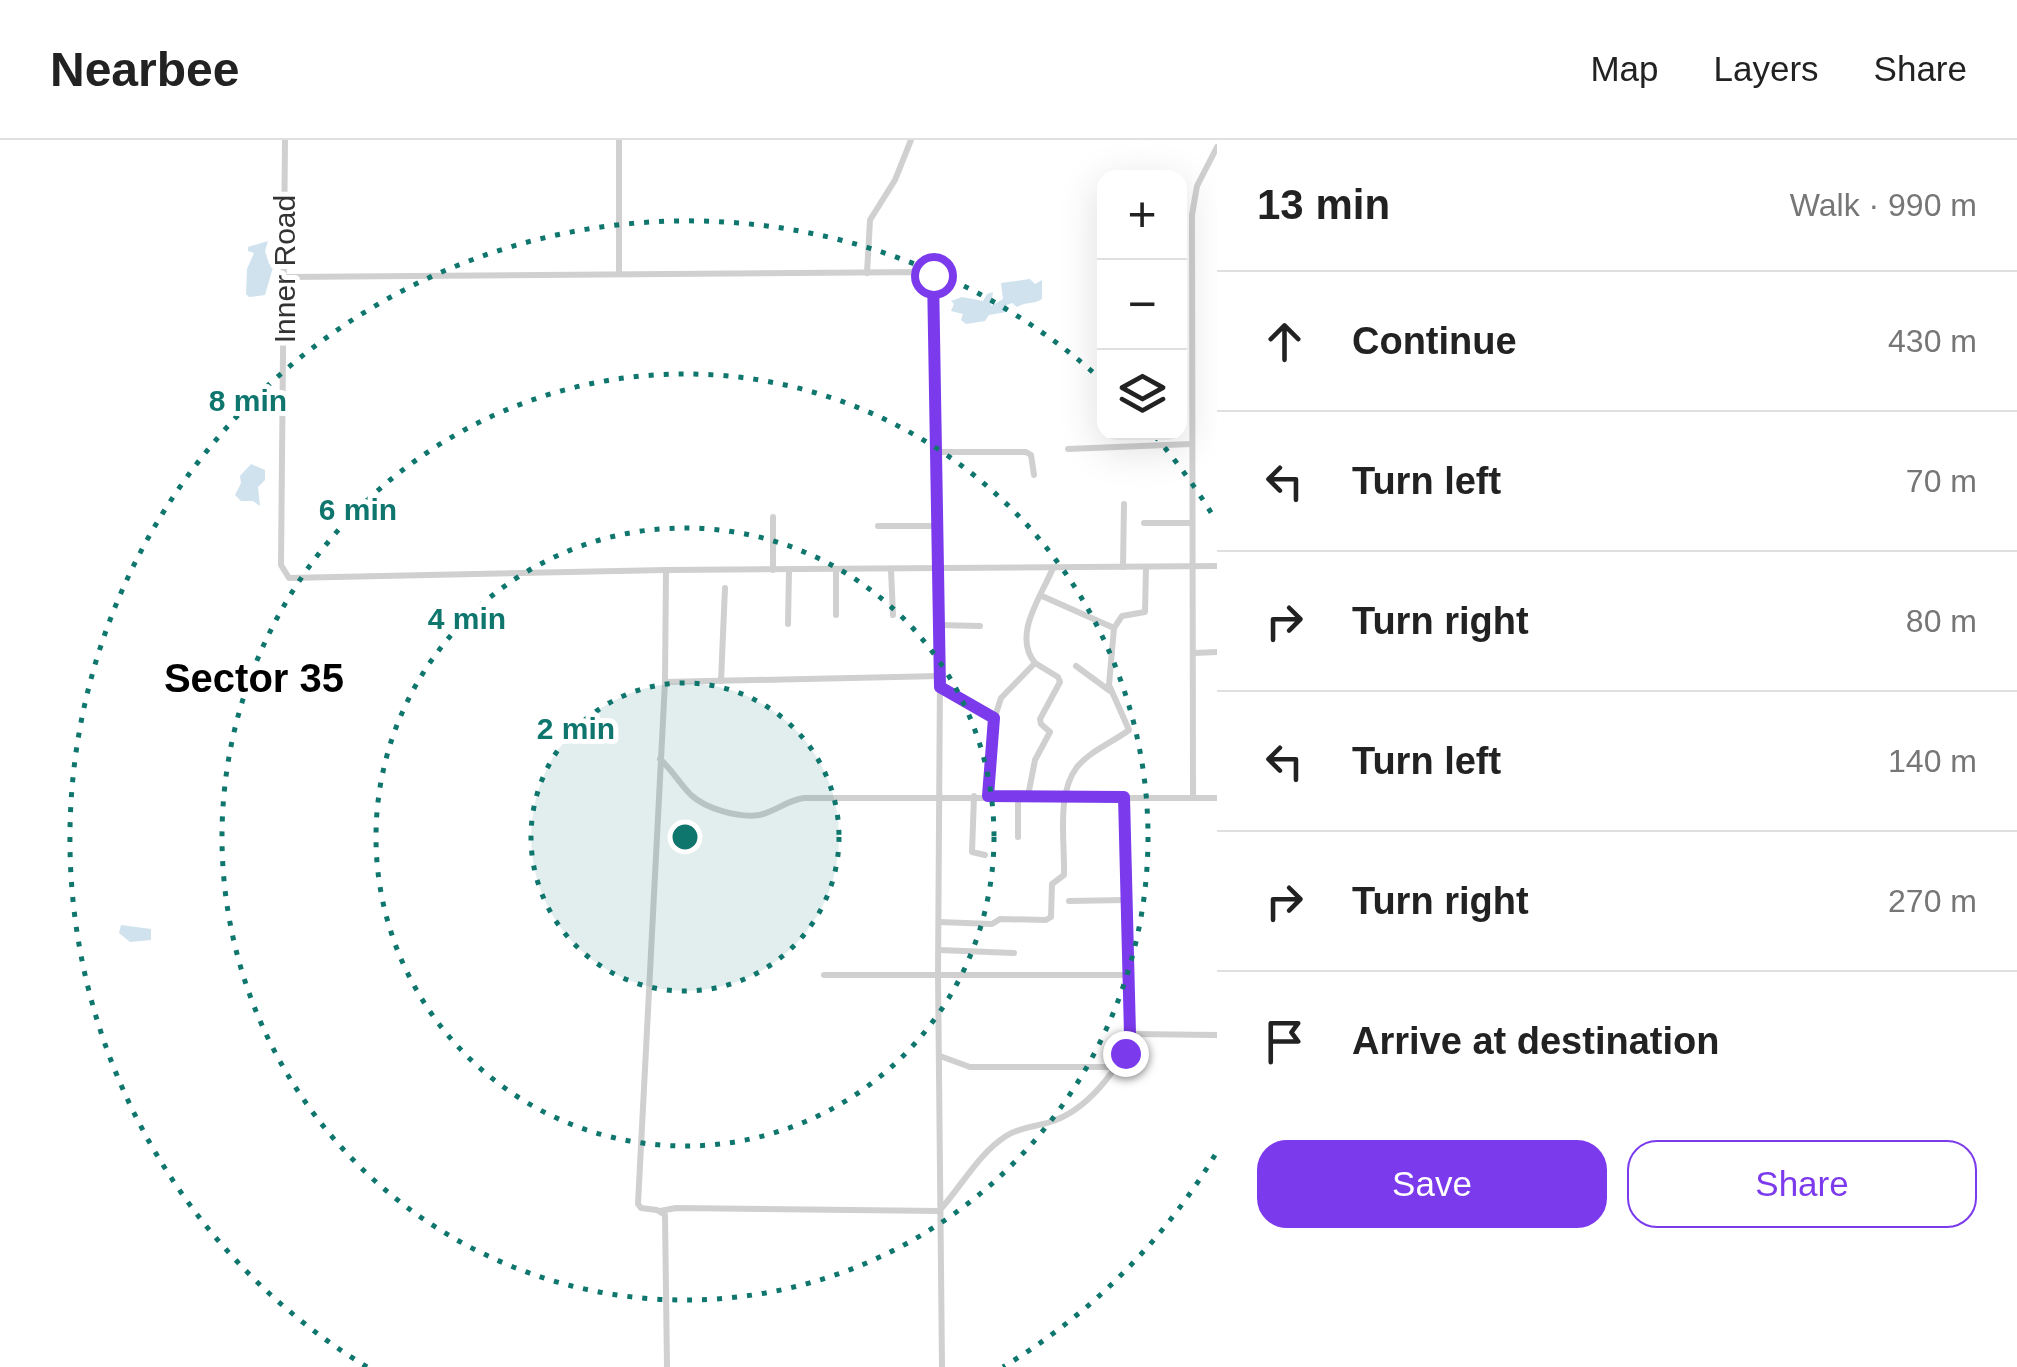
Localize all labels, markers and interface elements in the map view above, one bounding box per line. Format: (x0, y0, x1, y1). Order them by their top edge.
text: Nearbee (50, 43, 239, 96)
text: Map (1590, 49, 1659, 88)
text: Layers (1714, 49, 1819, 88)
text: Share (1874, 49, 1967, 88)
map controls (1097, 170, 1187, 440)
button: + (1097, 170, 1187, 260)
text: 13 min (1257, 181, 1390, 228)
text: Walk · 990 m (1790, 187, 1977, 223)
street label: Inner Road (268, 195, 301, 343)
route start (911, 253, 957, 299)
button: − (1097, 260, 1187, 350)
icon: ahead (1257, 314, 1312, 369)
text: Continue (1352, 320, 1517, 362)
text: 430 m (1888, 323, 1977, 359)
button: layers (1097, 350, 1187, 440)
text: 8 min (209, 384, 287, 417)
icon: left (1257, 454, 1312, 509)
text: Turn left (1352, 460, 1501, 502)
text: 70 m (1906, 463, 1977, 499)
text: 6 min (319, 493, 397, 526)
icon: right (1257, 594, 1312, 649)
text: Turn right (1352, 600, 1529, 642)
text: 4 min (428, 602, 506, 635)
text: 80 m (1906, 603, 1977, 639)
district label: Sector 35 (164, 656, 344, 700)
text: 2 min (537, 712, 615, 745)
icon: left (1257, 734, 1312, 789)
text: Turn left (1352, 740, 1501, 782)
text: 140 m (1888, 743, 1977, 779)
centre of rings (667, 819, 703, 855)
icon: right (1257, 874, 1312, 929)
text: Turn right (1352, 880, 1529, 922)
text: 270 m (1888, 883, 1977, 919)
icon: arrive (1257, 1014, 1312, 1069)
text: Arrive at destination (1352, 1020, 1719, 1062)
route end (1103, 1031, 1149, 1077)
button: Save (1257, 1140, 1607, 1228)
button: Share (1627, 1140, 1977, 1228)

